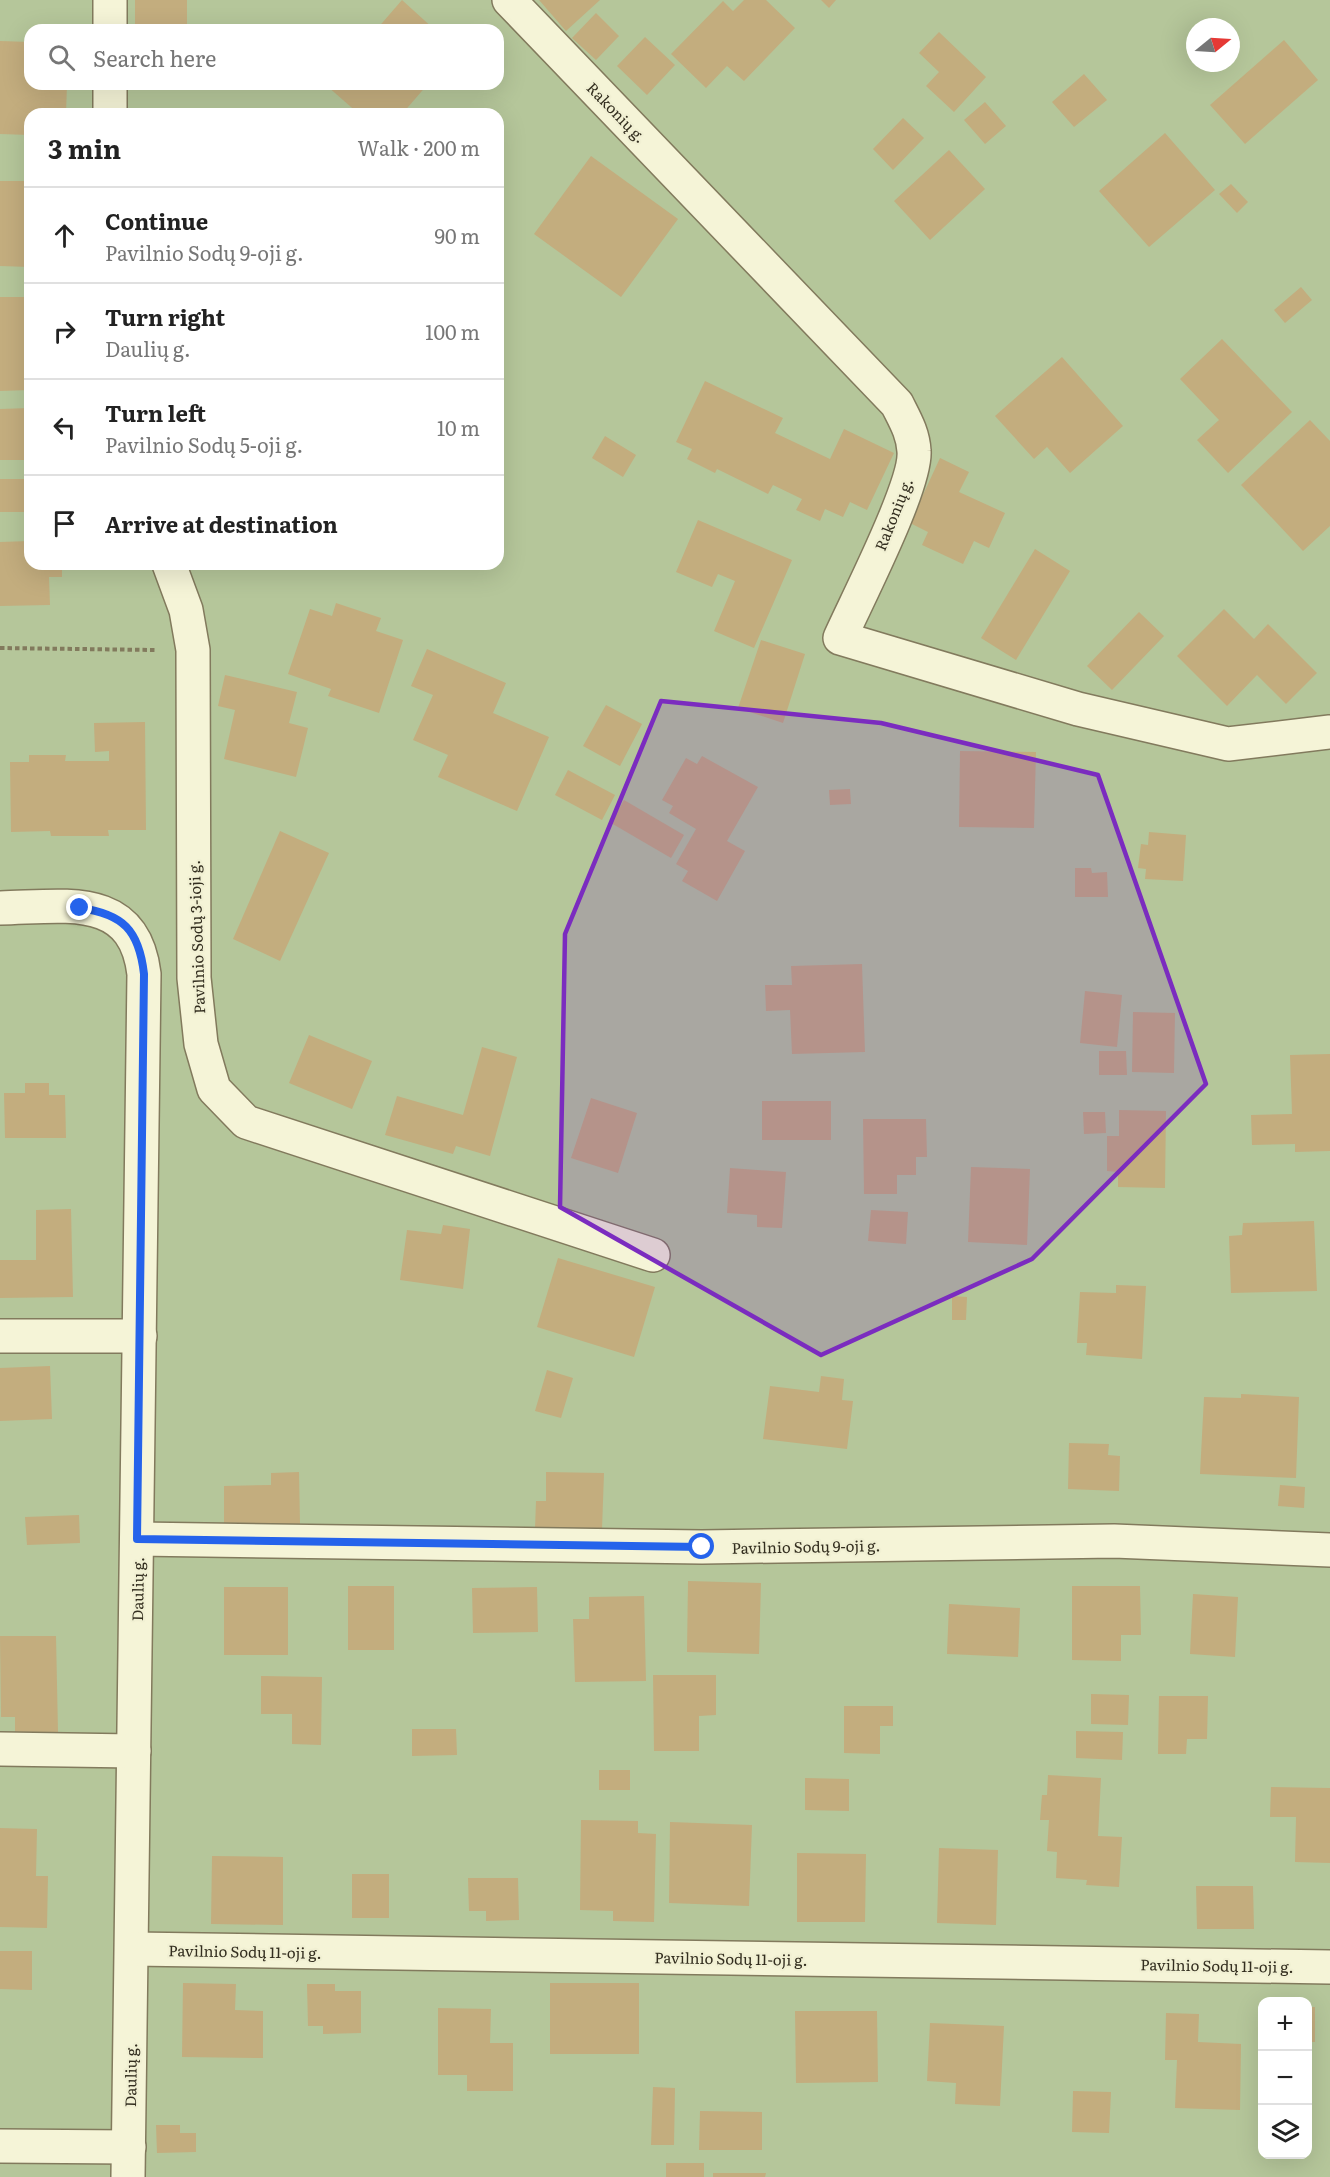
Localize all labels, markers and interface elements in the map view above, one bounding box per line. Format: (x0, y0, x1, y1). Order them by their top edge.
north arrow (1186, 18, 1240, 72)
search box (24, 24, 504, 90)
icon: search (45, 41, 78, 74)
text: Search here (93, 41, 216, 74)
street label: Rakonių g. (582, 76, 652, 148)
text: 3 min (48, 128, 121, 167)
text: Walk · 200 m (357, 132, 480, 162)
text: Continue (105, 204, 208, 237)
icon: ahead (48, 219, 81, 252)
text: 90 m (435, 220, 480, 250)
text: Pavilnio Sodų 9-oji g. (105, 237, 304, 267)
text: Turn right (105, 300, 225, 333)
icon: right (48, 315, 81, 348)
text: 100 m (425, 316, 480, 346)
text: Daulių g. (105, 333, 191, 363)
text: Turn left (105, 396, 206, 429)
icon: left (48, 411, 81, 444)
text: 10 m (437, 412, 480, 442)
text: Pavilnio Sodų 5-oji g. (105, 429, 303, 459)
street label: Rakonių g. (868, 474, 918, 554)
icon: arrive (48, 507, 81, 540)
text: Arrive at destination (105, 507, 338, 540)
street label: Pavilnio Sodų 3-ioji g. (182, 860, 210, 1014)
route end (66, 894, 92, 920)
route start (688, 1533, 714, 1559)
street label: Pavilnio Sodų 9-oji g. (731, 1533, 881, 1559)
street label: Daulių g. (125, 1557, 149, 1621)
street label: Pavilnio Sodų 11-oji g. (168, 1938, 322, 1964)
street label: Pavilnio Sodų 11-oji g. (654, 1945, 808, 1971)
street label: Pavilnio Sodų 11-oji g. (1140, 1952, 1294, 1978)
map controls (1258, 1997, 1312, 2159)
button: + (1258, 1997, 1312, 2051)
street label: Daulių g. (118, 2043, 142, 2107)
button: − (1258, 2051, 1312, 2105)
button: layers (1258, 2105, 1312, 2159)

